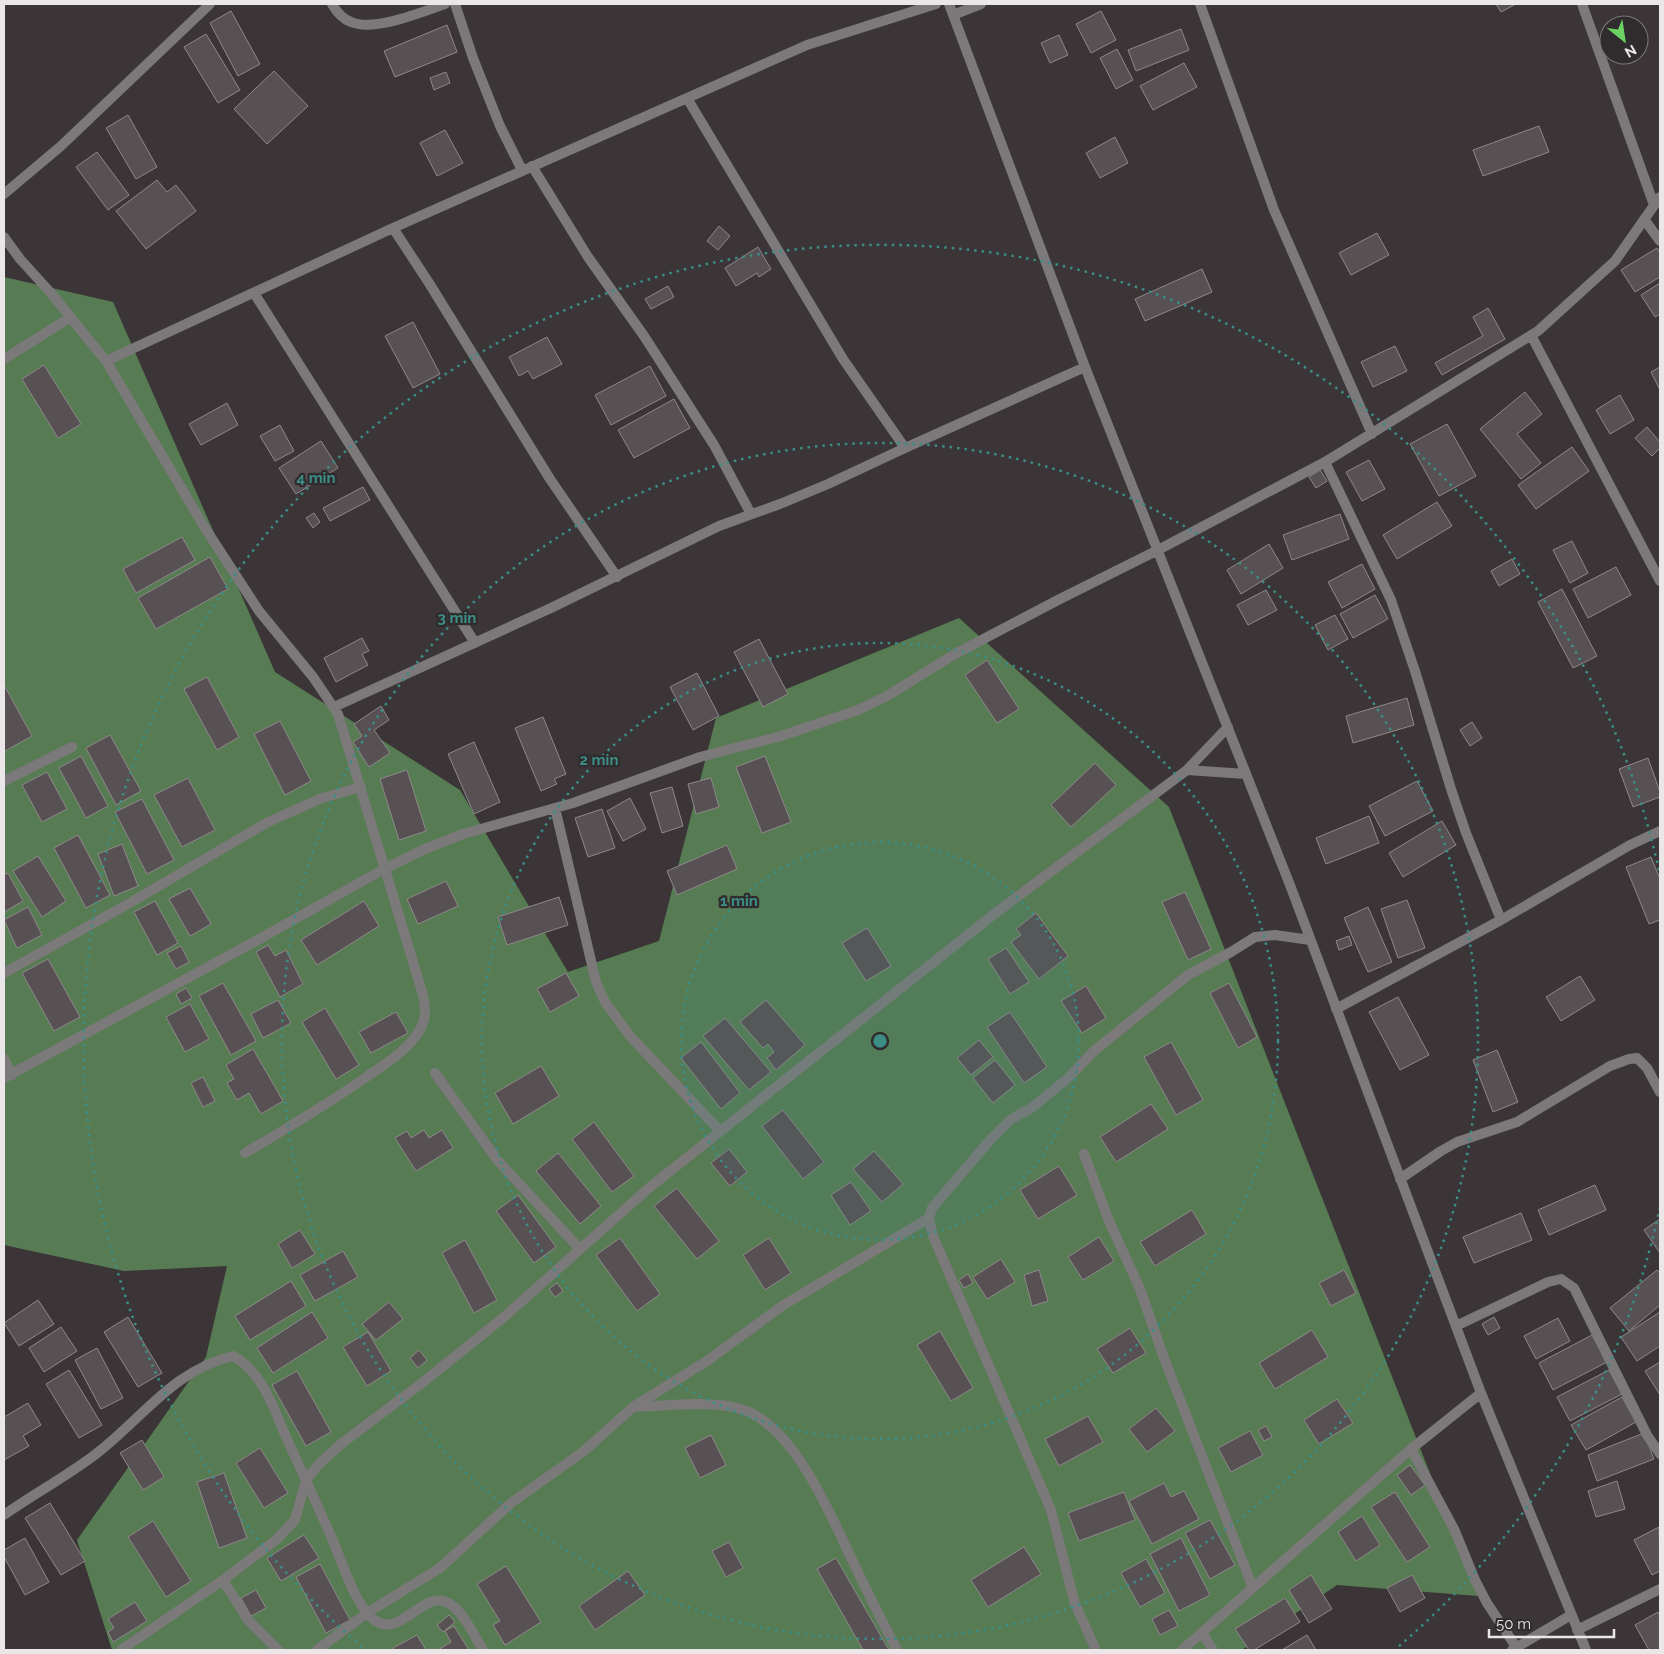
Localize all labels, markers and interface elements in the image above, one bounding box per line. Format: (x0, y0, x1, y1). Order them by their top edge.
north arrow (1599, 15, 1649, 65)
text: N (1622, 42, 1639, 61)
text: 4 min (296, 469, 336, 487)
text: 3 min (438, 609, 476, 627)
text: 2 min (580, 751, 618, 769)
text: 1 min (720, 892, 758, 910)
centre of rings (871, 1032, 889, 1050)
scale bar (1489, 1606, 1614, 1638)
text: 50 m (1496, 1615, 1531, 1633)

